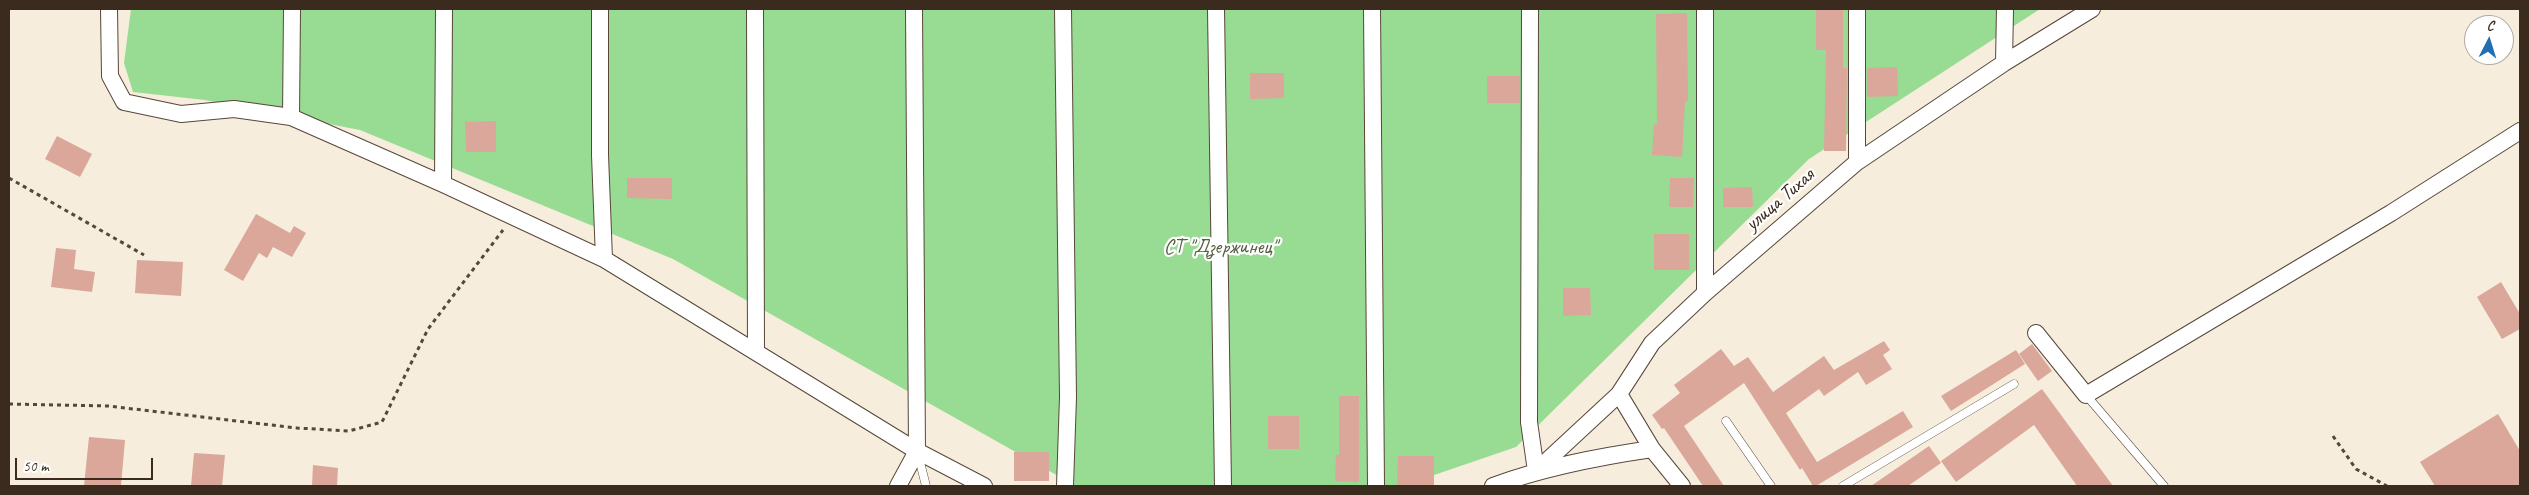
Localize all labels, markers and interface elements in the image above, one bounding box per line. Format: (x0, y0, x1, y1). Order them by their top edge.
north arrow (2464, 15, 2514, 65)
text: С (2486, 17, 2494, 34)
street label: улица Тихая (1740, 163, 1820, 237)
park label: СТ "Дзержинец" (1164, 234, 1276, 260)
scale bar (18, 448, 155, 480)
text: 50 m (23, 457, 49, 476)

